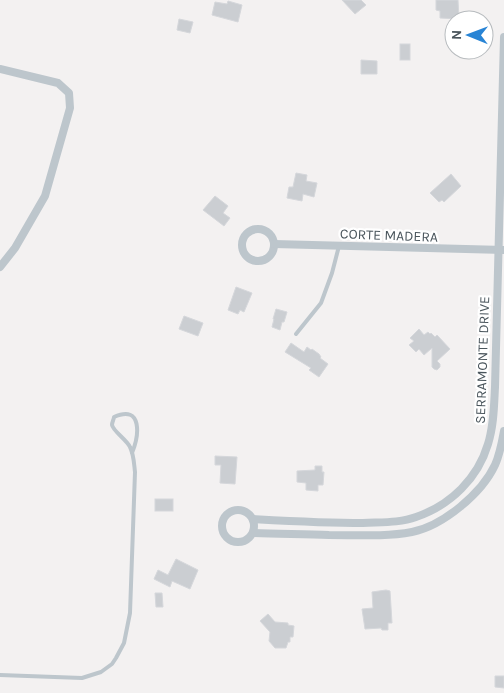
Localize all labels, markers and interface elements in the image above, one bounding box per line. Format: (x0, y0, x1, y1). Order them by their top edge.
north arrow (444, 10, 494, 60)
text: N (448, 30, 465, 40)
street label: CORTE MADERA (340, 225, 438, 246)
street label: SERRAMONTE DRIVE (472, 296, 493, 424)

